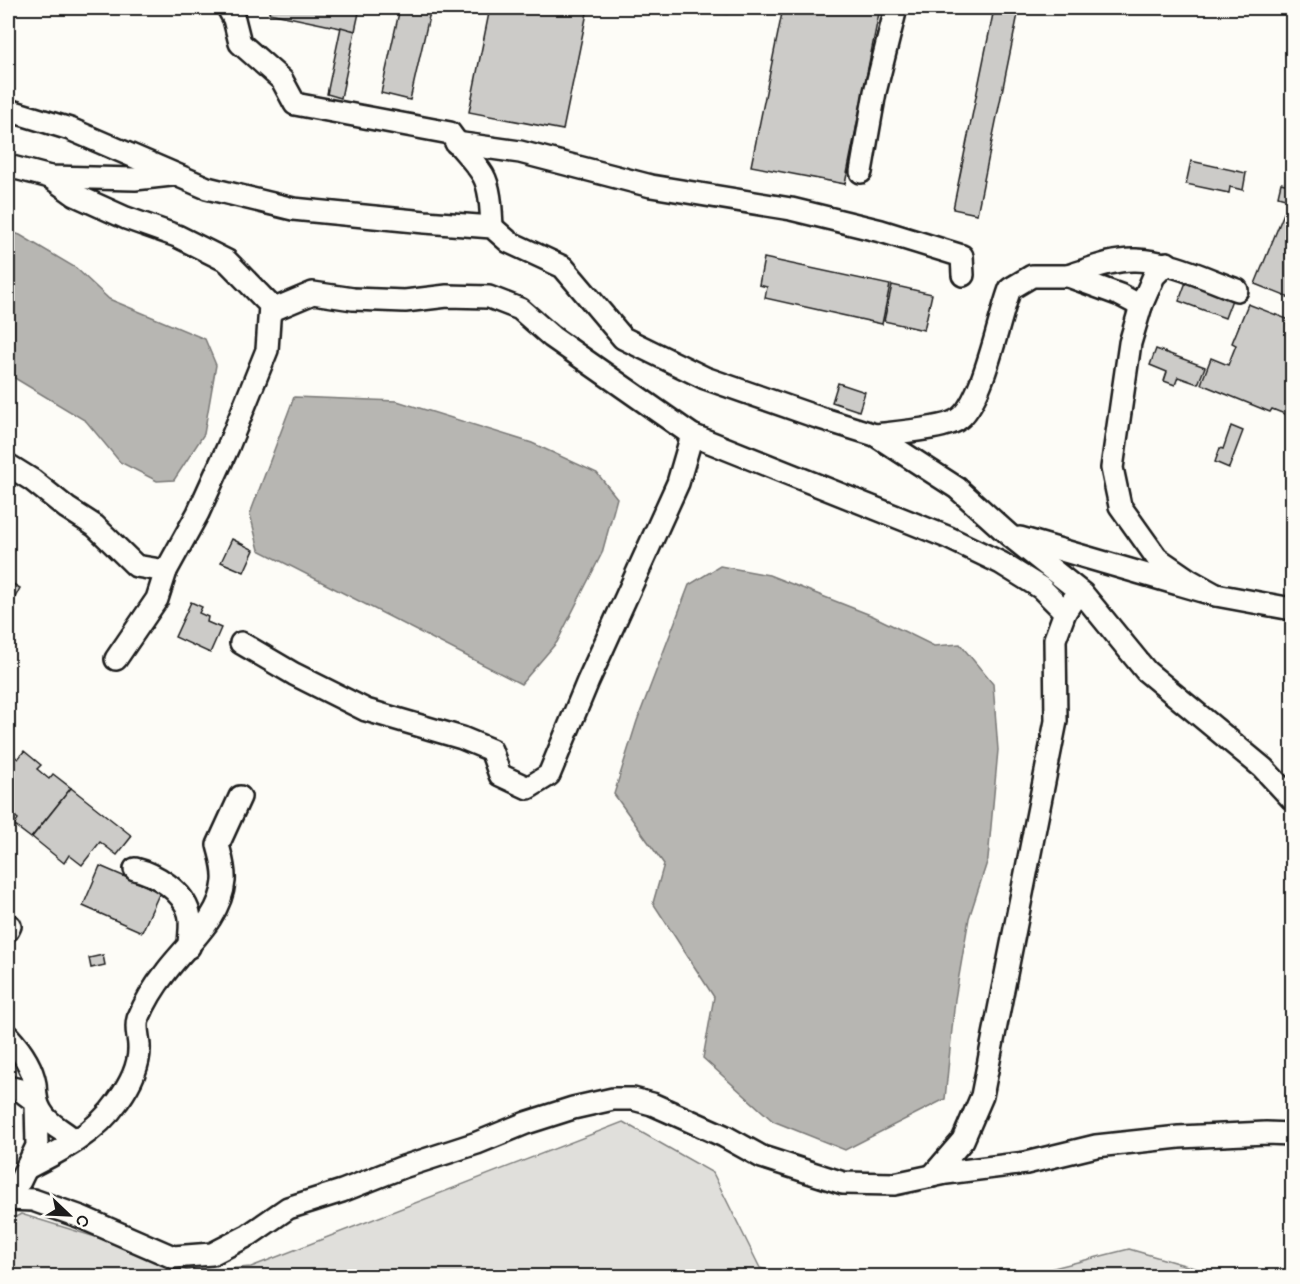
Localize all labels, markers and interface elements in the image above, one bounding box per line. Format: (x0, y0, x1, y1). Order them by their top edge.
north arrow (39, 1185, 99, 1245)
text: С (71, 1211, 92, 1229)

